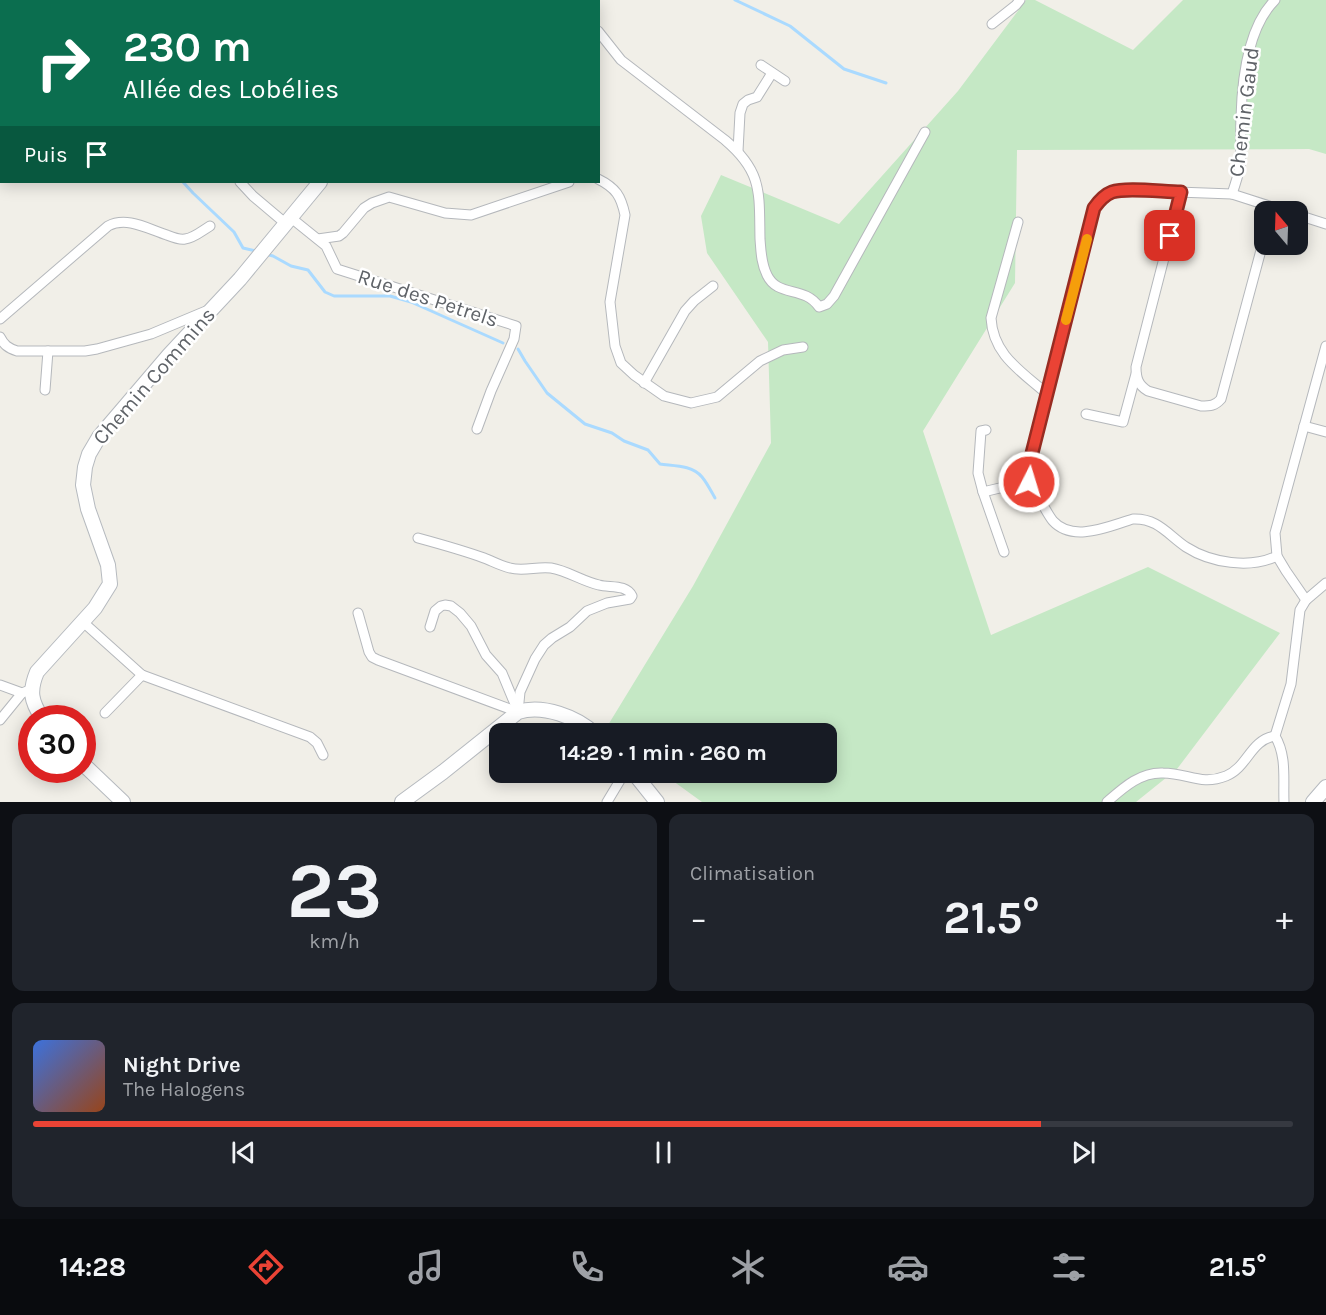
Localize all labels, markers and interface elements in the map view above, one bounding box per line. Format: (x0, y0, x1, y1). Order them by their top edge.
text: 230 m (123, 22, 252, 72)
icon: right (24, 24, 102, 102)
street label: Chemin Gaud (1224, 46, 1264, 178)
text: Allée des Lobélies (123, 73, 339, 105)
icon: arrive (80, 138, 113, 171)
text: Puis (24, 142, 68, 168)
north arrow (1254, 201, 1308, 255)
map controls (1254, 201, 1308, 255)
pin (1144, 210, 1195, 261)
icon: arrive (1153, 219, 1186, 252)
street label: Rue des Petrels (355, 264, 501, 332)
street label: Chemin Commins (88, 303, 220, 449)
position arrow (997, 450, 1061, 514)
speed limit sign: 30 (18, 705, 96, 783)
text: 14:29 · 1 min · 260 m (559, 740, 767, 766)
text: 23 (287, 845, 382, 937)
text: Climatisation (690, 862, 815, 885)
text: 21.5° (943, 892, 1040, 944)
text: − (690, 899, 707, 937)
text: + (1276, 899, 1293, 937)
text: km/h (309, 930, 360, 953)
text: Night Drive (123, 1052, 241, 1078)
text: The Halogens (123, 1078, 245, 1101)
icon: previous (227, 1136, 260, 1169)
icon: pause (647, 1136, 680, 1169)
icon: next (1067, 1136, 1100, 1169)
icon: directions (245, 1246, 287, 1288)
icon: music (405, 1246, 447, 1288)
icon: phone (566, 1246, 608, 1288)
icon: climate (727, 1246, 769, 1288)
icon: car (887, 1246, 929, 1288)
icon: filters (1048, 1246, 1090, 1288)
text: 14:28 (59, 1251, 126, 1283)
text: 21.5° (1209, 1251, 1267, 1283)

